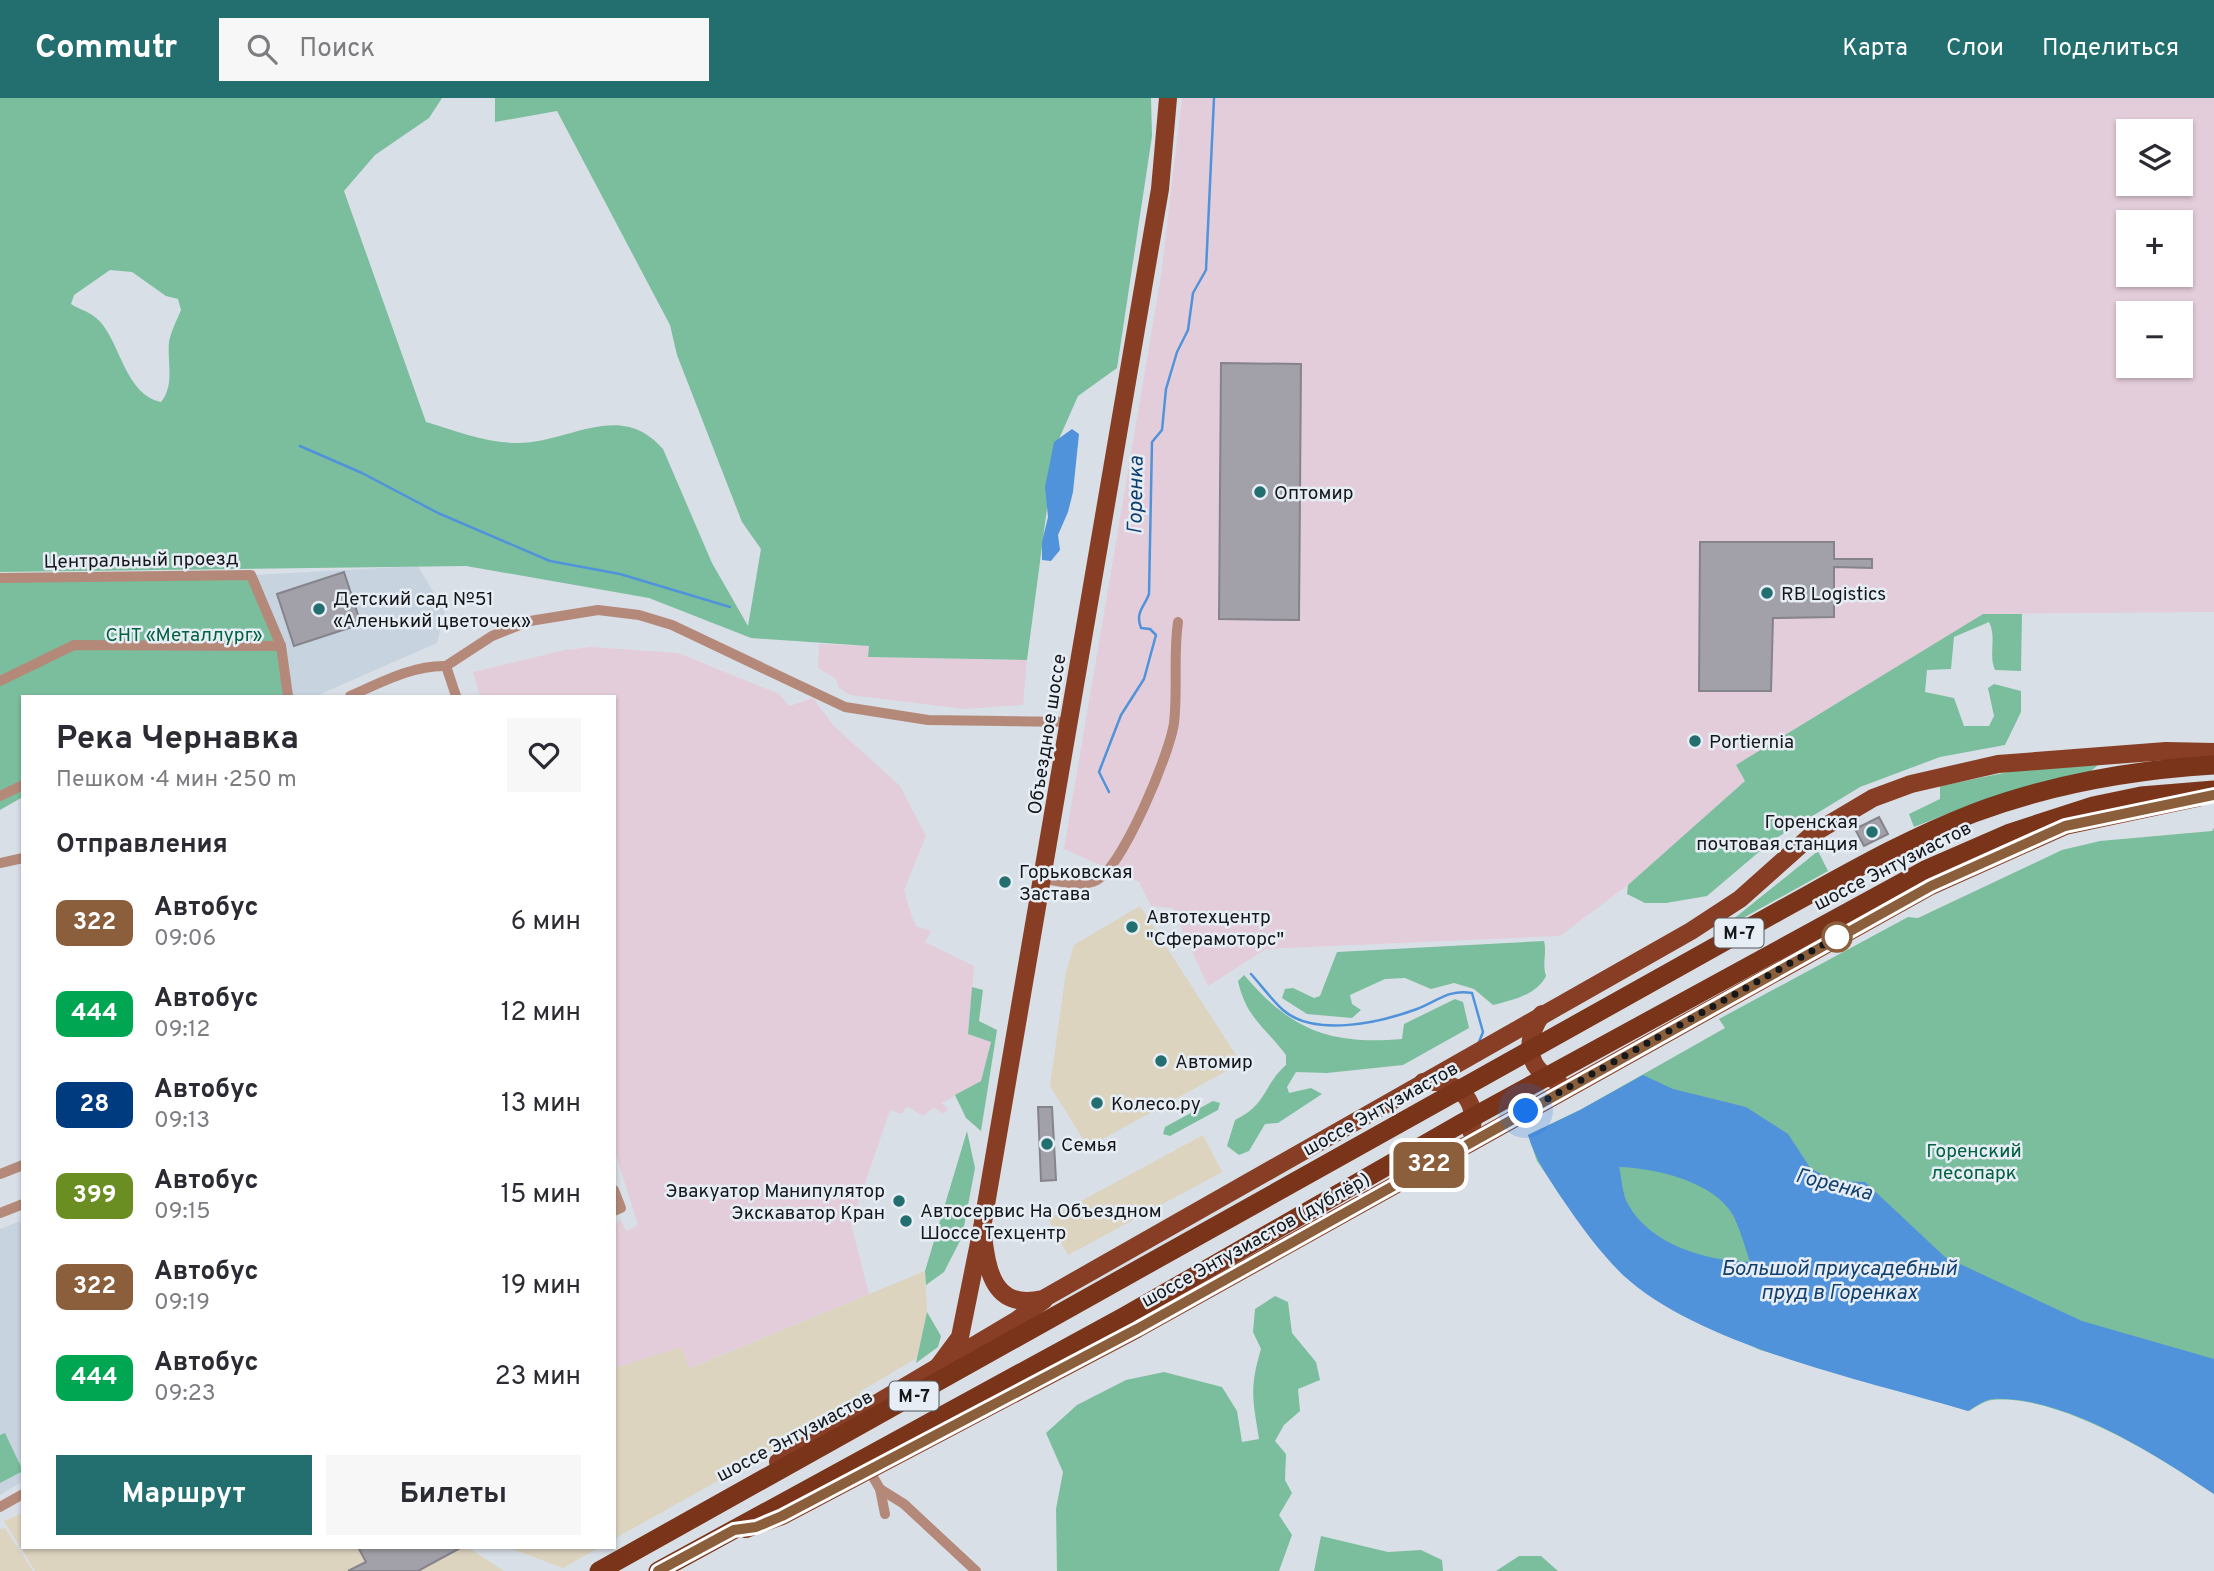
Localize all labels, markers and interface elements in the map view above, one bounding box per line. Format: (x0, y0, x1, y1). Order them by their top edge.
search box (219, 18, 709, 81)
text: Commutr (35, 28, 177, 70)
icon: search (243, 30, 281, 68)
text: Поиск (299, 33, 375, 66)
text: Карта (1842, 34, 1908, 64)
text: Слои (1946, 34, 2004, 64)
text: Поделиться (2042, 34, 2179, 64)
map controls (2116, 119, 2193, 378)
button: layers (2116, 119, 2193, 196)
button: + (2116, 210, 2193, 287)
button: − (2116, 301, 2193, 378)
water label: Горенка (1122, 456, 1151, 534)
place label: Оптомир (1274, 482, 1353, 506)
marker: Оптомир (1252, 484, 1268, 500)
street label: Центральный проезд (43, 547, 239, 575)
place label: RB Logistics (1781, 583, 1886, 607)
marker: RB Logistics (1759, 585, 1775, 601)
place label: Детский сад №51 «Аленький цветочек» (333, 588, 531, 634)
marker: Детский сад №51 «Аленький цветочек» (311, 601, 327, 617)
park label: СНТ «Металлург» (106, 624, 263, 648)
street label: Объездное шоссе (1023, 652, 1073, 816)
button: heart (507, 718, 581, 792)
text: Река Чернавка (56, 719, 299, 761)
place label: Portiernia (1709, 731, 1794, 755)
marker: Portiernia (1687, 733, 1703, 749)
text: Пешком · 4 мин · 250 m (56, 766, 297, 795)
place label: Горенская почтовая станция (1696, 811, 1858, 857)
street label: шоссе Энтузиастов (1810, 817, 1976, 917)
marker: Горенская почтовая станция (1864, 824, 1880, 840)
text: Отправления (56, 829, 228, 862)
place label: Горьковская Застава (1019, 861, 1133, 907)
marker: Горьковская Застава (997, 874, 1013, 890)
text: Автобус (154, 892, 259, 925)
text: 6 мин (511, 906, 581, 939)
place label: Автотехцентр "Сферамоторс" (1146, 906, 1284, 952)
text: 322 (73, 908, 116, 938)
road number: М-7 (1714, 918, 1764, 948)
marker: Автотехцентр "Сферамоторс" (1124, 919, 1140, 935)
unlabelled marker (1822, 922, 1852, 952)
text: 09:06 (154, 925, 216, 954)
text: Автобус (154, 983, 259, 1016)
text: 12 мин (501, 997, 581, 1030)
text: 444 (71, 999, 118, 1029)
text: 09:12 (154, 1016, 210, 1045)
place label: Автомир (1175, 1051, 1253, 1075)
marker: Автомир (1153, 1053, 1169, 1069)
street label: шоссе Энтузиастов (1299, 1057, 1463, 1162)
text: Автобус (154, 1074, 259, 1107)
text: 13 мин (501, 1088, 581, 1121)
text: 28 (80, 1090, 109, 1120)
place label: Колесо.ру (1111, 1093, 1201, 1117)
your location (1508, 1093, 1543, 1128)
marker: Колесо.ру (1089, 1095, 1105, 1111)
text: 09:13 (154, 1107, 210, 1136)
place label: Семья (1061, 1134, 1117, 1158)
marker: Семья (1039, 1136, 1055, 1152)
park label: Горенский лесопарк (1926, 1140, 2022, 1186)
line badge: 322 (1389, 1142, 1469, 1188)
text: 322 (1407, 1150, 1451, 1180)
water label: Горенка (1792, 1163, 1875, 1208)
text: Автобус (154, 1165, 259, 1198)
street label: шоссе Энтузиастов (дублёр) (1137, 1168, 1374, 1314)
text: 15 мин (501, 1179, 581, 1212)
place label: Эвакуатор Манипулятор Экскаватор Кран (665, 1180, 885, 1226)
text: 399 (73, 1181, 116, 1211)
marker: Эвакуатор Манипулятор Экскаватор Кран (891, 1193, 907, 1209)
text: 09:15 (154, 1198, 211, 1227)
place label: Автосервис На Объездном Шоссе Техцентр (920, 1200, 1162, 1246)
marker: Автосервис На Объездном Шоссе Техцентр (898, 1213, 914, 1229)
text: Автобус (154, 1256, 259, 1289)
water label: Большой приусадебный пруд в Горенках (1721, 1256, 1958, 1307)
text: 19 мин (501, 1270, 581, 1303)
text: 322 (73, 1272, 116, 1302)
text: 09:19 (154, 1289, 210, 1318)
text: Автобус (154, 1347, 259, 1380)
text: 23 мин (495, 1361, 581, 1394)
text: 444 (71, 1363, 118, 1393)
text: 09:23 (154, 1380, 216, 1409)
road number: М-7 (890, 1381, 939, 1410)
street label: шоссе Энтузиастов (712, 1385, 877, 1488)
button: Маршрут (56, 1455, 312, 1535)
button: Билеты (326, 1455, 581, 1535)

